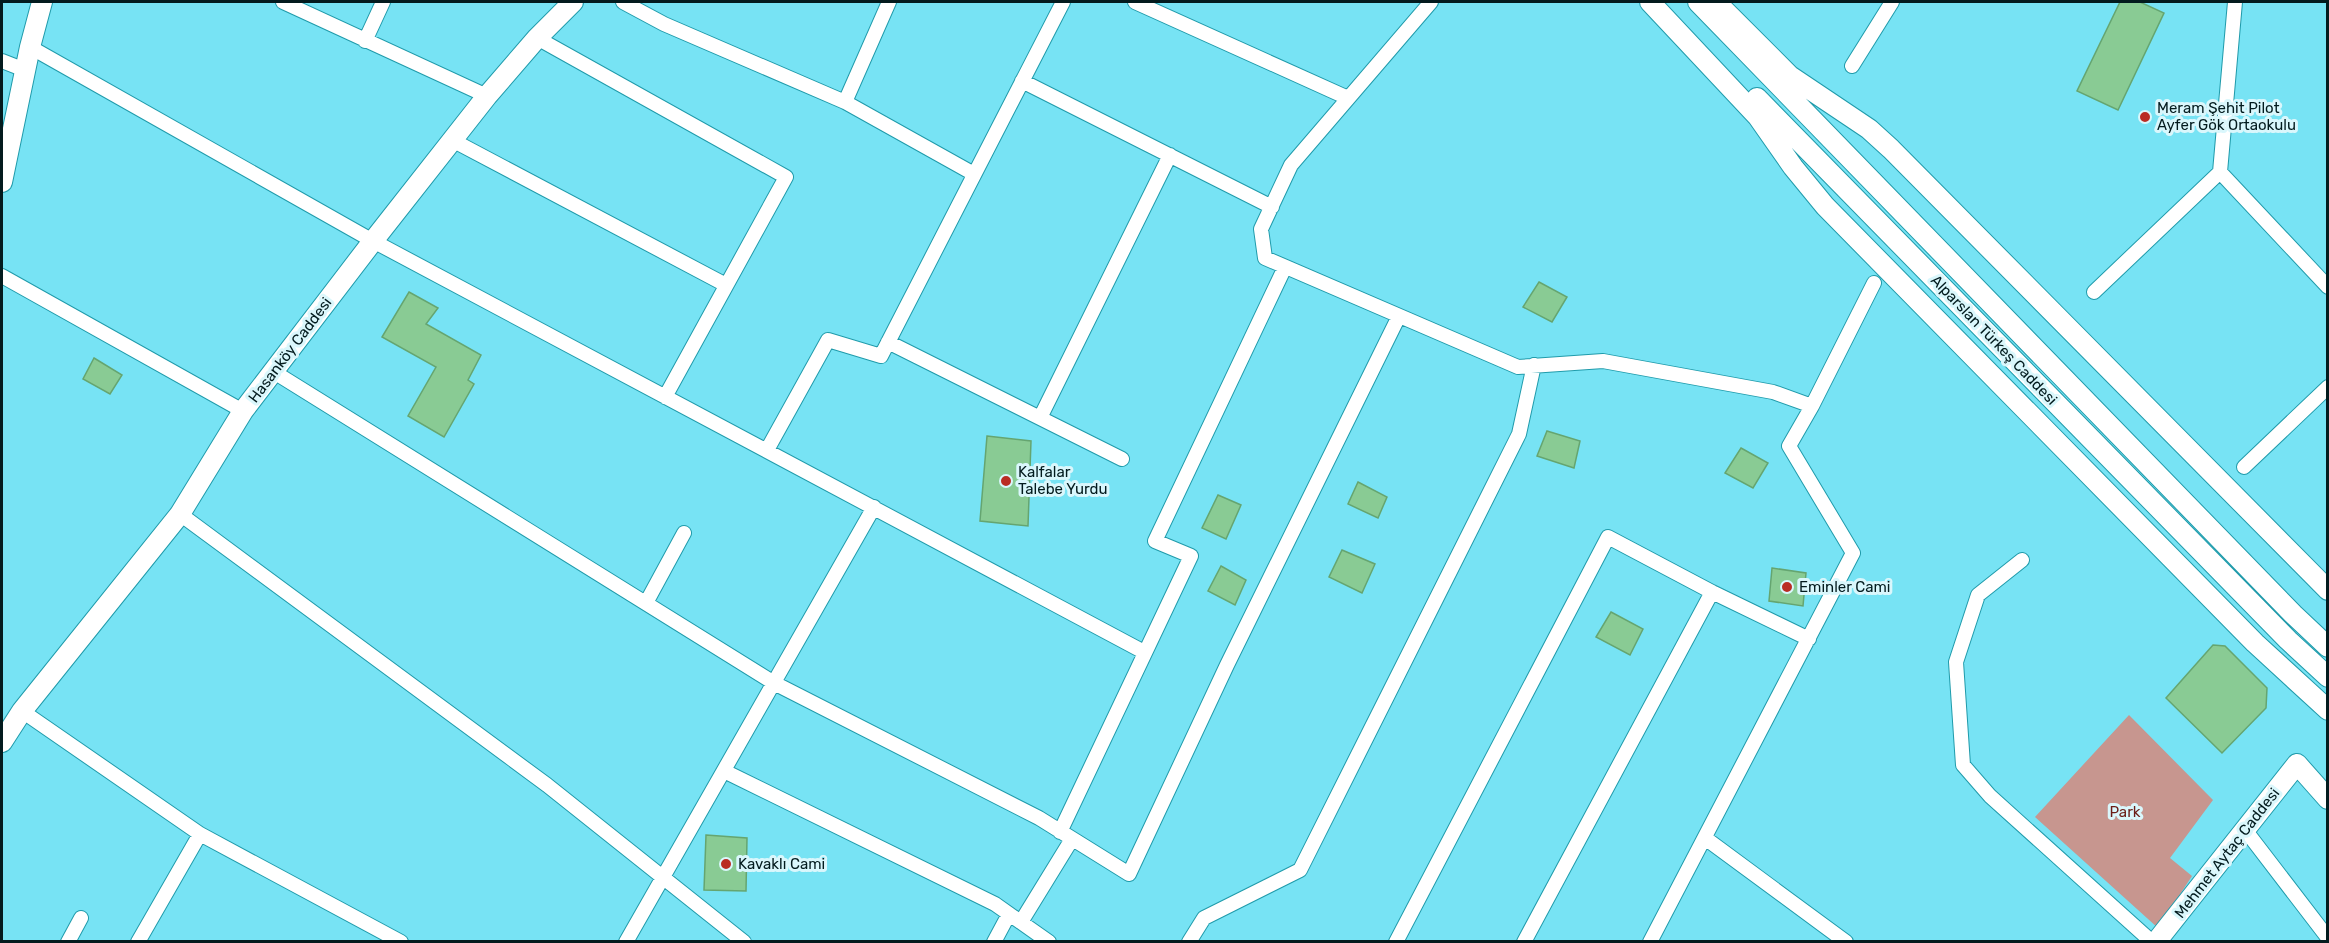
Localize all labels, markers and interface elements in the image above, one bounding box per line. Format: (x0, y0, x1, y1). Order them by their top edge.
place label: Meram Şehit Pilot Ayfer Gök Ortaokulu (2157, 99, 2296, 134)
marker: Meram Şehit Pilot Ayfer Gök Ortaokulu (2138, 110, 2152, 124)
street label: Alparslan Türkeş Caddesi (1927, 271, 2061, 409)
street label: Hasanköy Caddesi (245, 294, 335, 406)
place label: Kalfalar Talebe Yurdu (1018, 463, 1107, 498)
marker: Kalfalar Talebe Yurdu (999, 474, 1013, 488)
place label: Eminler Cami (1799, 578, 1890, 596)
marker: Eminler Cami (1780, 580, 1794, 594)
street label: Mehmet Aytaç Caddesi (2171, 784, 2283, 922)
park label: Park (2109, 803, 2141, 821)
place label: Kavaklı Cami (738, 855, 825, 873)
marker: Kavaklı Cami (719, 857, 733, 871)

